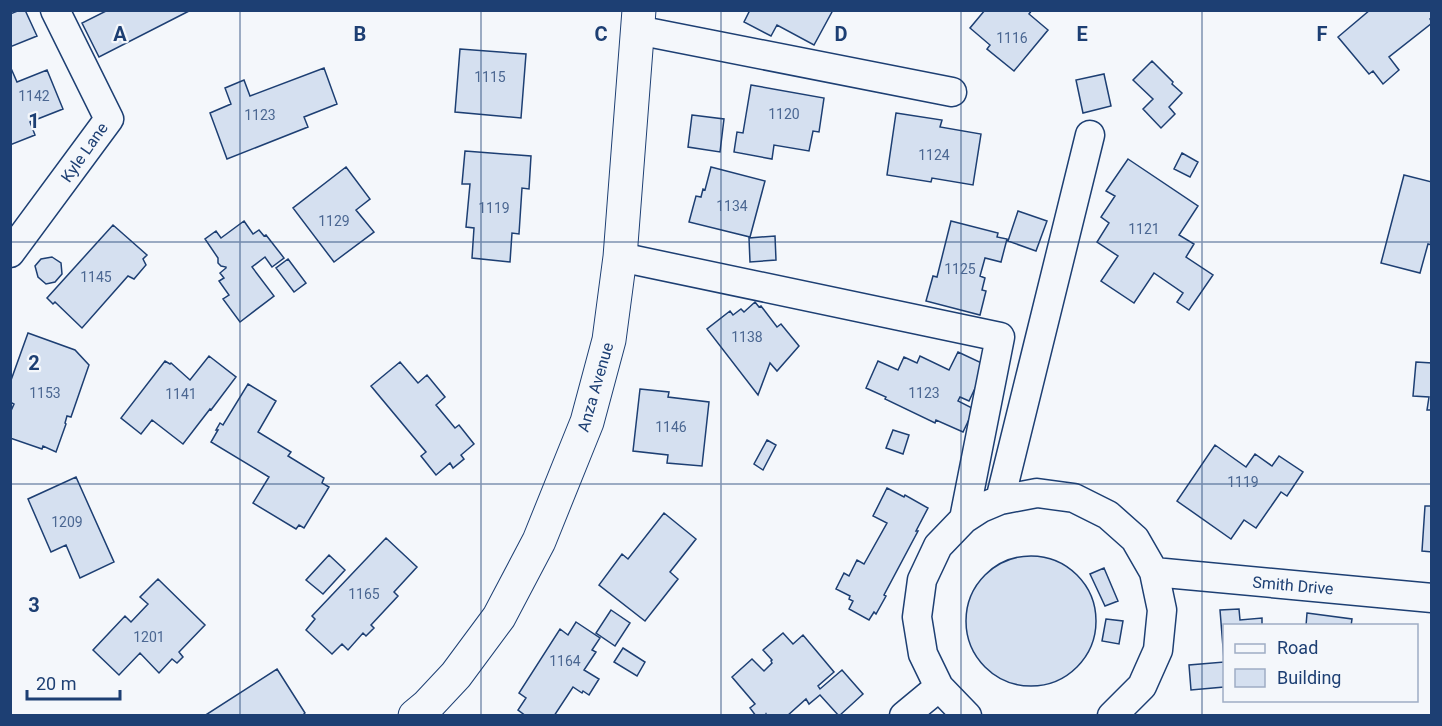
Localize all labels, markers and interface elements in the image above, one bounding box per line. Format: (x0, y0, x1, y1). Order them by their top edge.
text: A (113, 22, 127, 46)
text: B (354, 22, 366, 46)
text: C (594, 22, 608, 46)
text: D (835, 22, 848, 46)
text: E (1076, 22, 1088, 46)
text: F (1317, 22, 1328, 46)
house number: 1116 (996, 30, 1028, 46)
house number: 1115 (474, 69, 506, 85)
house number: 1142 (18, 88, 50, 104)
house number: 1120 (768, 106, 800, 122)
house number: 1123 (244, 107, 276, 123)
text: 1 (28, 109, 40, 133)
street label: Kyle Lane (57, 119, 112, 186)
house number: 1124 (918, 147, 950, 163)
house number: 1134 (716, 198, 748, 214)
house number: 1119 (478, 200, 510, 216)
house number: 1129 (318, 213, 350, 229)
house number: 1121 (1128, 221, 1160, 237)
house number: 1125 (944, 261, 976, 277)
house number: 1145 (80, 269, 112, 285)
house number: 1138 (731, 329, 763, 345)
street label: Anza Avenue (574, 340, 617, 434)
text: 2 (28, 351, 40, 375)
house number: 1153 (29, 385, 61, 401)
house number: 1123 (908, 385, 940, 401)
house number: 1141 (165, 386, 197, 402)
house number: 1146 (655, 419, 687, 435)
house number: 1119 (1227, 474, 1259, 490)
house number: 1209 (51, 514, 83, 530)
street label: Smith Drive (1252, 572, 1334, 599)
house number: 1165 (348, 586, 380, 602)
text: 3 (28, 593, 40, 617)
legend (1223, 624, 1418, 702)
house number: 1201 (133, 629, 165, 645)
text: Road (1277, 637, 1318, 658)
house number: 1164 (549, 653, 581, 669)
scale bar (27, 663, 120, 701)
text: Building (1277, 667, 1341, 688)
text: 20 m (36, 673, 76, 694)

